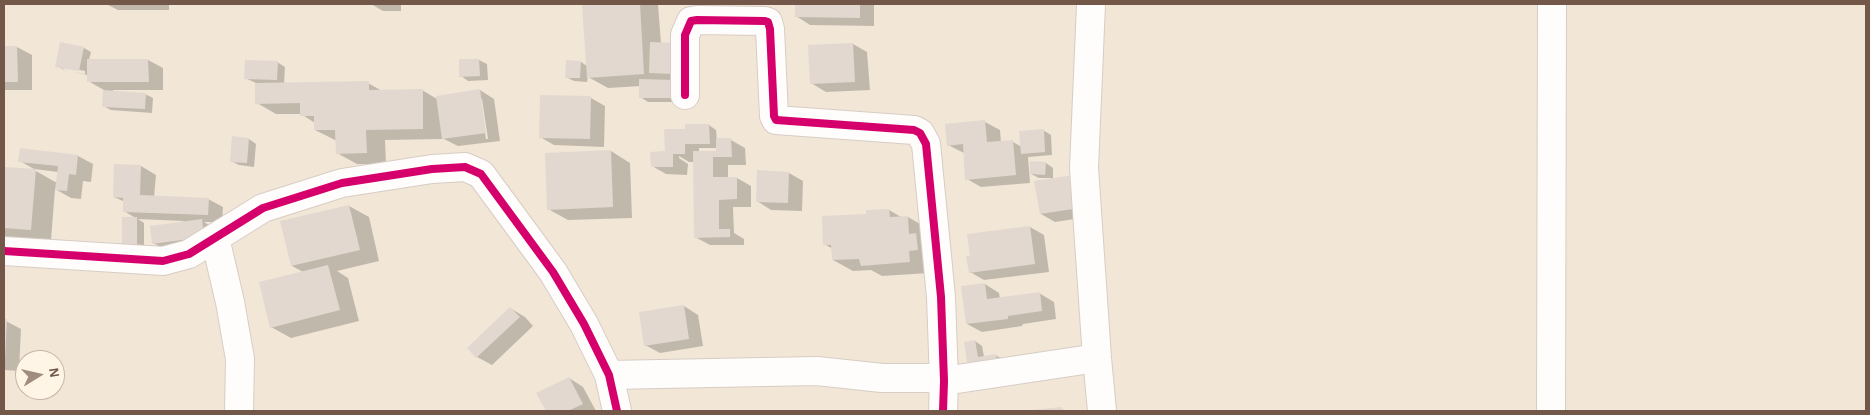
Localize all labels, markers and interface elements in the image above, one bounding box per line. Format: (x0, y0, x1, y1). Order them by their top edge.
north arrow (15, 350, 65, 400)
text: N (46, 367, 62, 379)

